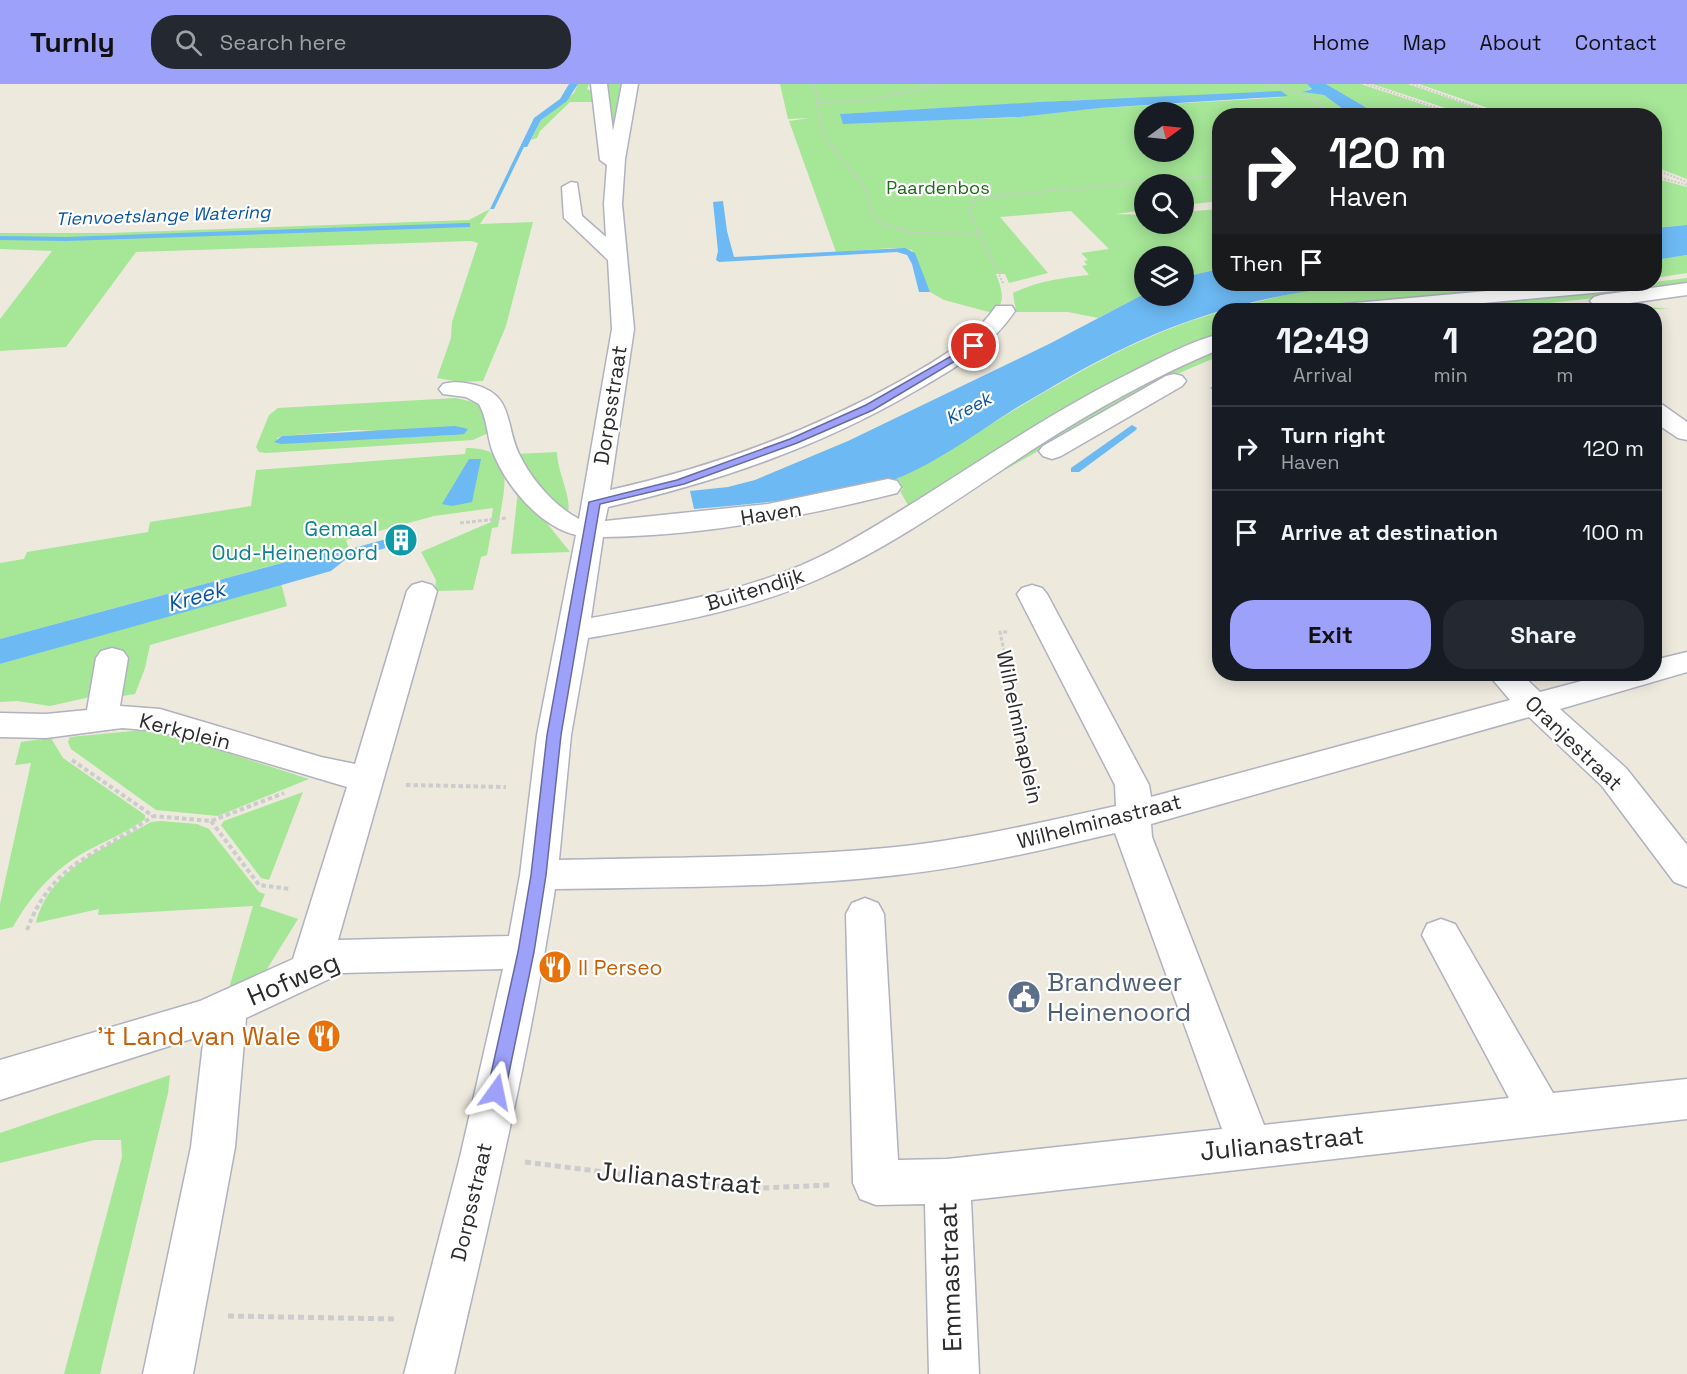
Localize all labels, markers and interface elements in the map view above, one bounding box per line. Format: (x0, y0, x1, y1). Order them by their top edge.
search box (151, 15, 571, 69)
text: Turnly (30, 24, 115, 60)
icon: search (172, 26, 205, 59)
text: Search here (220, 28, 347, 56)
text: Home (1312, 29, 1370, 56)
text: Map (1403, 29, 1447, 56)
text: About (1480, 29, 1542, 56)
text: Contact (1575, 29, 1657, 56)
north arrow (1134, 102, 1194, 162)
map controls (1134, 102, 1194, 306)
text: 120 m (1329, 127, 1447, 180)
icon: right (1230, 132, 1308, 210)
button: search (1134, 174, 1194, 234)
park label: Paardenbos (886, 176, 990, 199)
text: Haven (1329, 179, 1408, 214)
water label: Tienvoetslange Watering (55, 200, 272, 230)
button: layers (1134, 246, 1194, 306)
icon: arrive (1295, 246, 1328, 279)
text: Then (1230, 249, 1283, 277)
text: 12:49 (1276, 318, 1370, 364)
text: 1 (1443, 318, 1459, 364)
text: 220 (1532, 318, 1598, 364)
pin (948, 320, 999, 371)
icon: arrive (957, 329, 990, 362)
street label: Dorpsstraat (587, 343, 633, 467)
text: Arrival (1293, 362, 1352, 388)
text: min (1434, 362, 1468, 388)
text: m (1556, 362, 1574, 388)
water label: Kreek (941, 385, 997, 430)
text: Turn right (1281, 421, 1386, 449)
icon: right (1230, 432, 1263, 465)
text: 120 m (1583, 434, 1644, 462)
text: Haven (1281, 449, 1340, 475)
street label: Haven (739, 495, 803, 531)
place label: Gemaal Oud-Heinenoord (211, 515, 378, 566)
icon: arrive (1230, 516, 1263, 549)
text: Arrive at destination (1281, 518, 1498, 546)
text: 100 m (1582, 518, 1644, 546)
building icon: Gemaal Oud-Heinenoord (383, 522, 419, 558)
street label: Buitendijk (702, 561, 808, 617)
water label: Kreek (164, 574, 230, 618)
button: Exit (1230, 600, 1431, 669)
button: Share (1443, 600, 1644, 669)
street label: Wilhelminaplein (991, 648, 1049, 806)
street label: Oranjestraat (1520, 690, 1628, 796)
street label: Kerkplein (137, 707, 233, 755)
street label: Wilhelminastraat (1014, 788, 1184, 854)
street label: Hofweg (242, 944, 344, 1014)
restaurant icon: Il Perseo (537, 949, 573, 985)
place label: Il Perseo (578, 954, 663, 981)
place label: Brandweer Heinenoord (1047, 965, 1191, 1029)
public building icon: Brandweer Heinenoord (1006, 979, 1042, 1015)
restaurant icon: 't Land van Wale (306, 1018, 342, 1054)
place label: 't Land van Wale (97, 1019, 301, 1053)
position arrow (464, 1060, 528, 1124)
street label: Julianastraat (1198, 1117, 1366, 1169)
street label: Dorpsstraat (444, 1140, 498, 1264)
street label: Julianastraat (595, 1154, 763, 1202)
street label: Emmastraat (930, 1201, 970, 1353)

